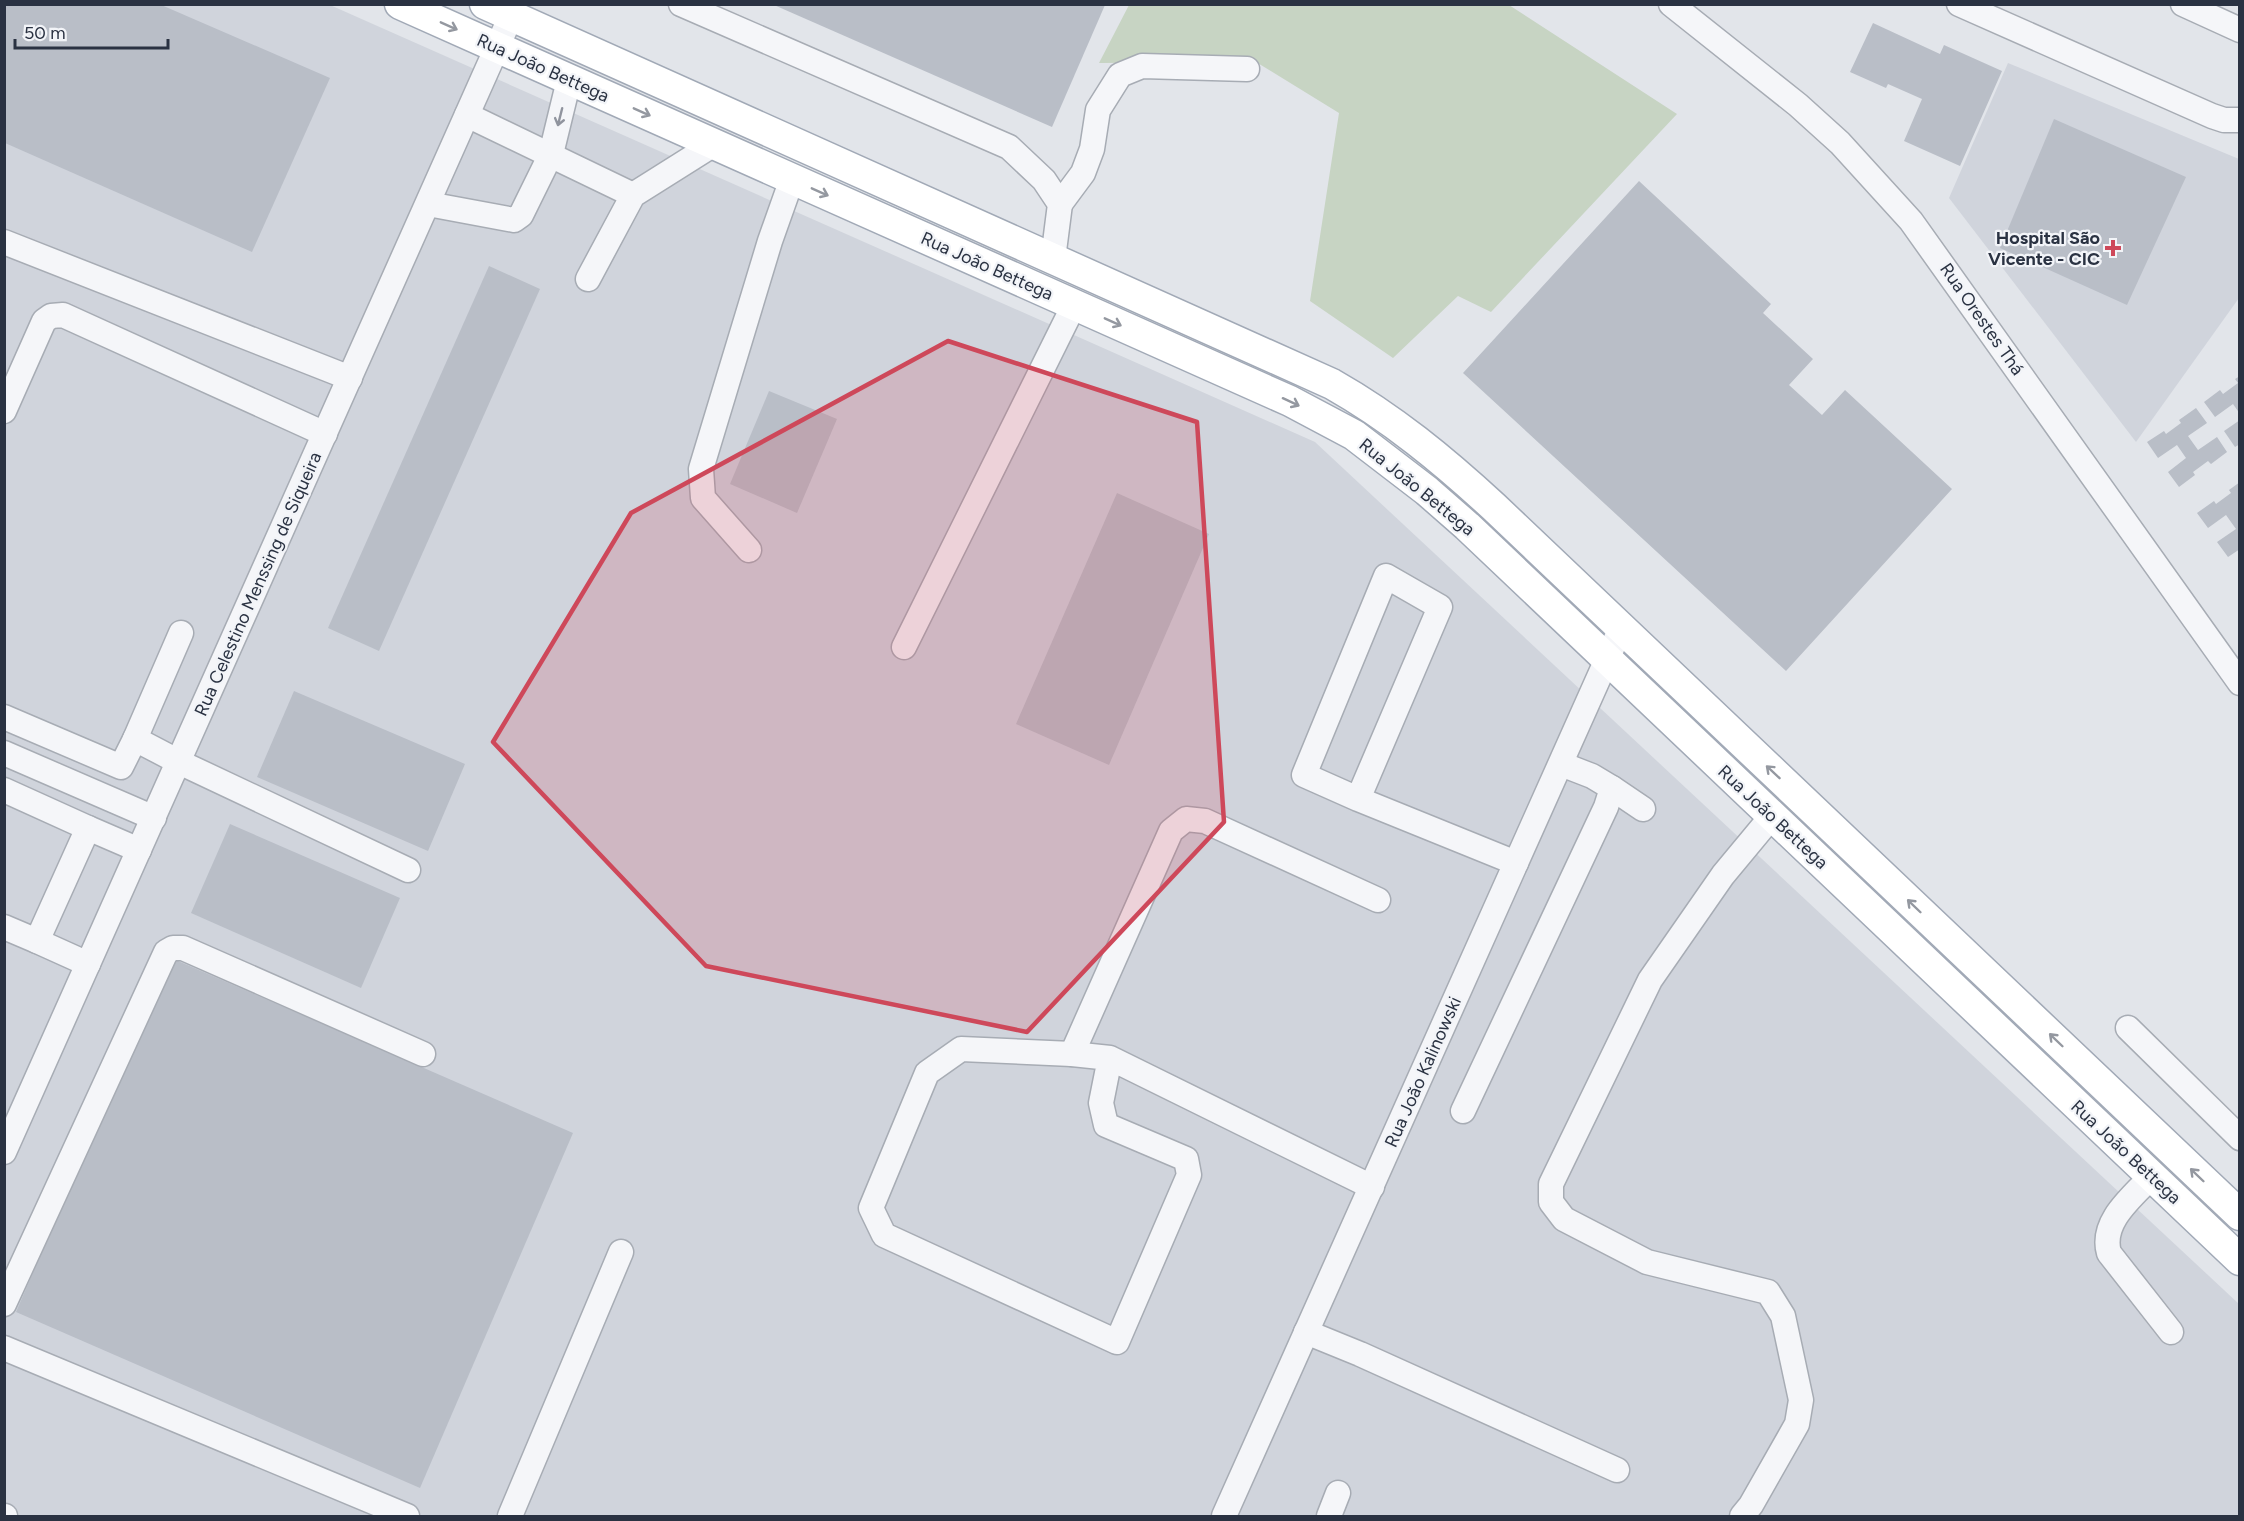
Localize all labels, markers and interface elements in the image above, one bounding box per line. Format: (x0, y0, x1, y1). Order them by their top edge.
scale bar (15, 12, 168, 50)
one-way arrow (439, 21, 458, 32)
text: 50 m (24, 22, 66, 44)
street label: Rua João Bettega (473, 29, 613, 107)
one-way arrow (554, 107, 565, 126)
one-way arrow (632, 107, 651, 118)
one-way arrow (811, 187, 829, 198)
street label: Rua João Bettega (917, 227, 1057, 305)
place label: Hospital São Vicente - CIC (1988, 227, 2100, 270)
marker: Hospital São Vicente - CIC (2104, 239, 2122, 257)
street label: Rua Orestes Thá (1935, 259, 2029, 379)
one-way arrow (1104, 317, 1122, 329)
one-way arrow (1282, 397, 1300, 409)
street label: Rua João Bettega (1355, 434, 1479, 540)
street label: Rua Celestino Menssing de Siqueira (190, 449, 326, 719)
street label: Rua João Bettega (1713, 760, 1833, 874)
one-way arrow (1766, 765, 1781, 779)
one-way arrow (1907, 899, 1922, 913)
street label: Rua João Kalinowski (1380, 993, 1466, 1151)
one-way arrow (2048, 1033, 2063, 1048)
street label: Rua João Bettega (2066, 1095, 2186, 1209)
one-way arrow (2190, 1168, 2205, 1182)

